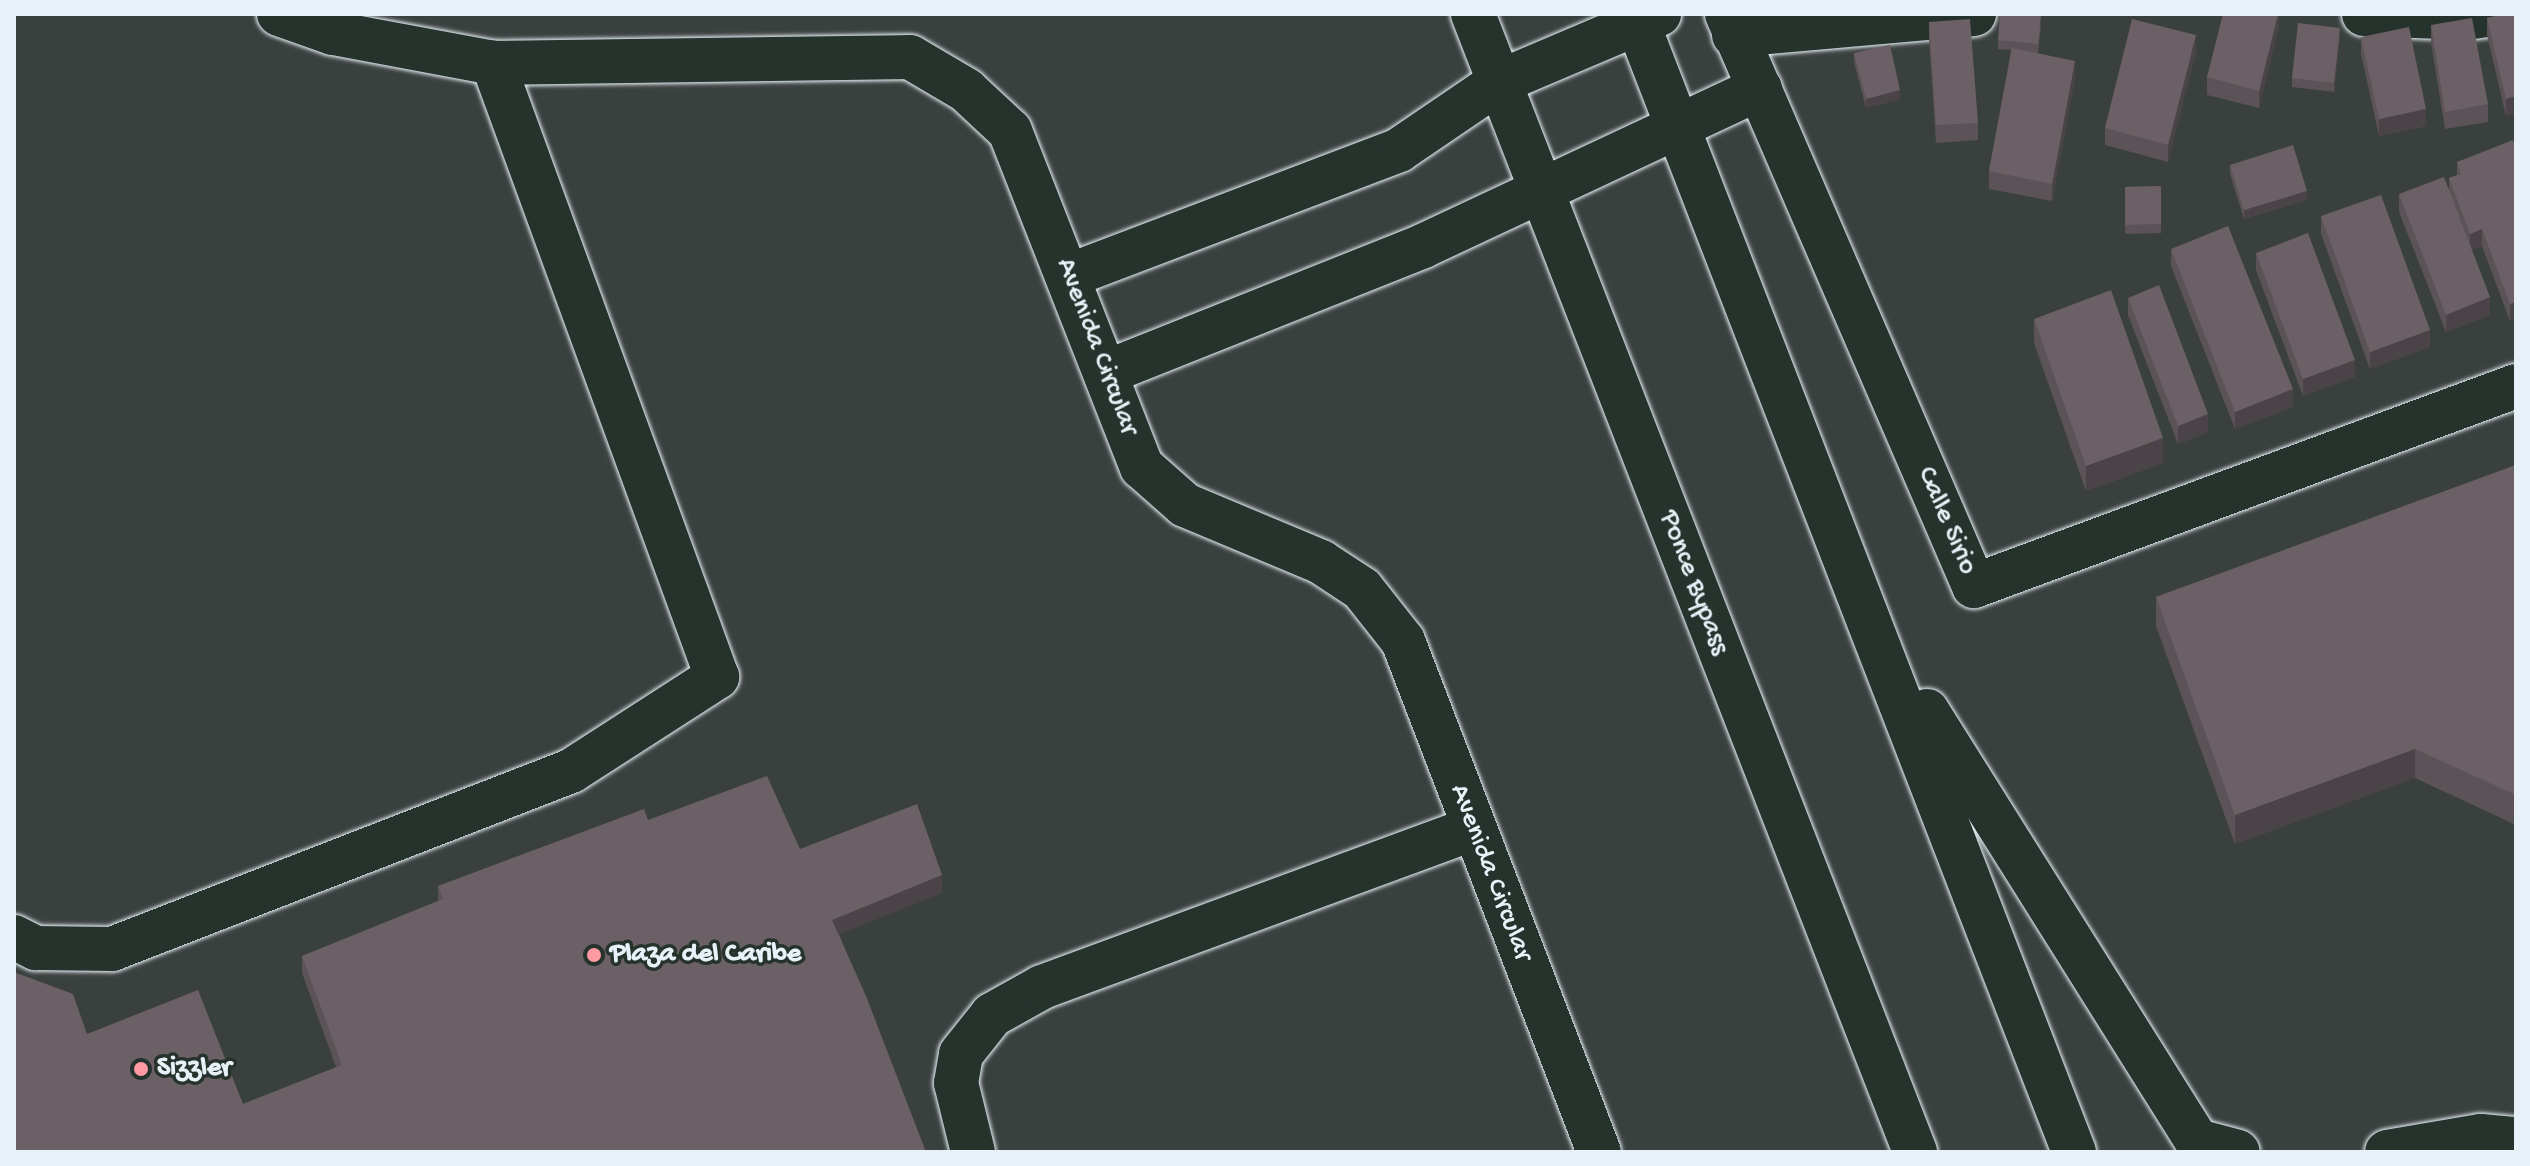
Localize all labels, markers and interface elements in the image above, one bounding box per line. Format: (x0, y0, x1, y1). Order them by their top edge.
street label: Avenida Circular (1047, 254, 1145, 440)
street label: Calle Sirio (1908, 462, 1984, 580)
street label: Ponce Bypass (1650, 506, 1736, 660)
street label: Avenida Circular (1441, 780, 1539, 966)
place label: Plaza del Caribe (610, 938, 801, 972)
marker: Plaza del Caribe (585, 946, 603, 964)
place label: Sizzler (157, 1052, 231, 1086)
marker: Sizzler (132, 1060, 150, 1078)

